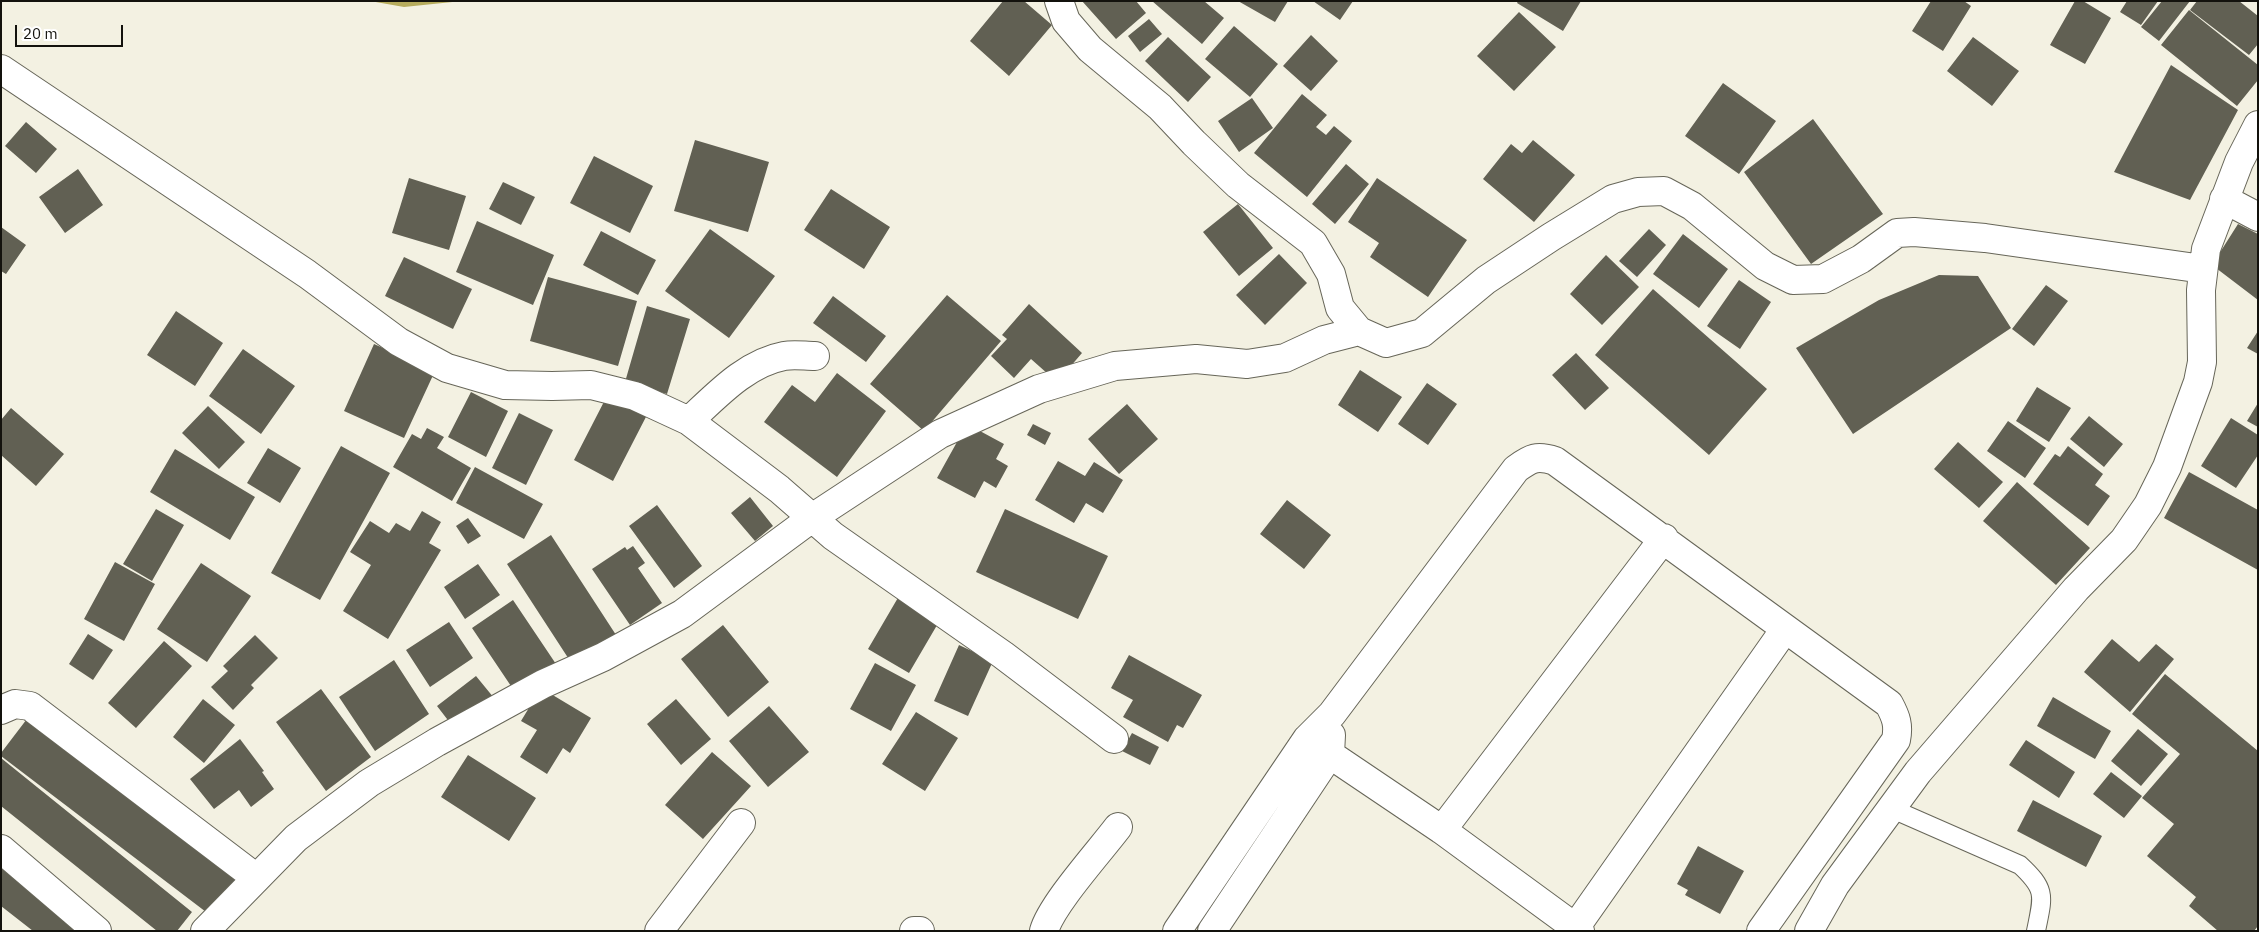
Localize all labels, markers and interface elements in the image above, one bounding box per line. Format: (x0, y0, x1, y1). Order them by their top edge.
scale bar (18, 15, 125, 47)
text: 20 m (23, 24, 58, 43)

